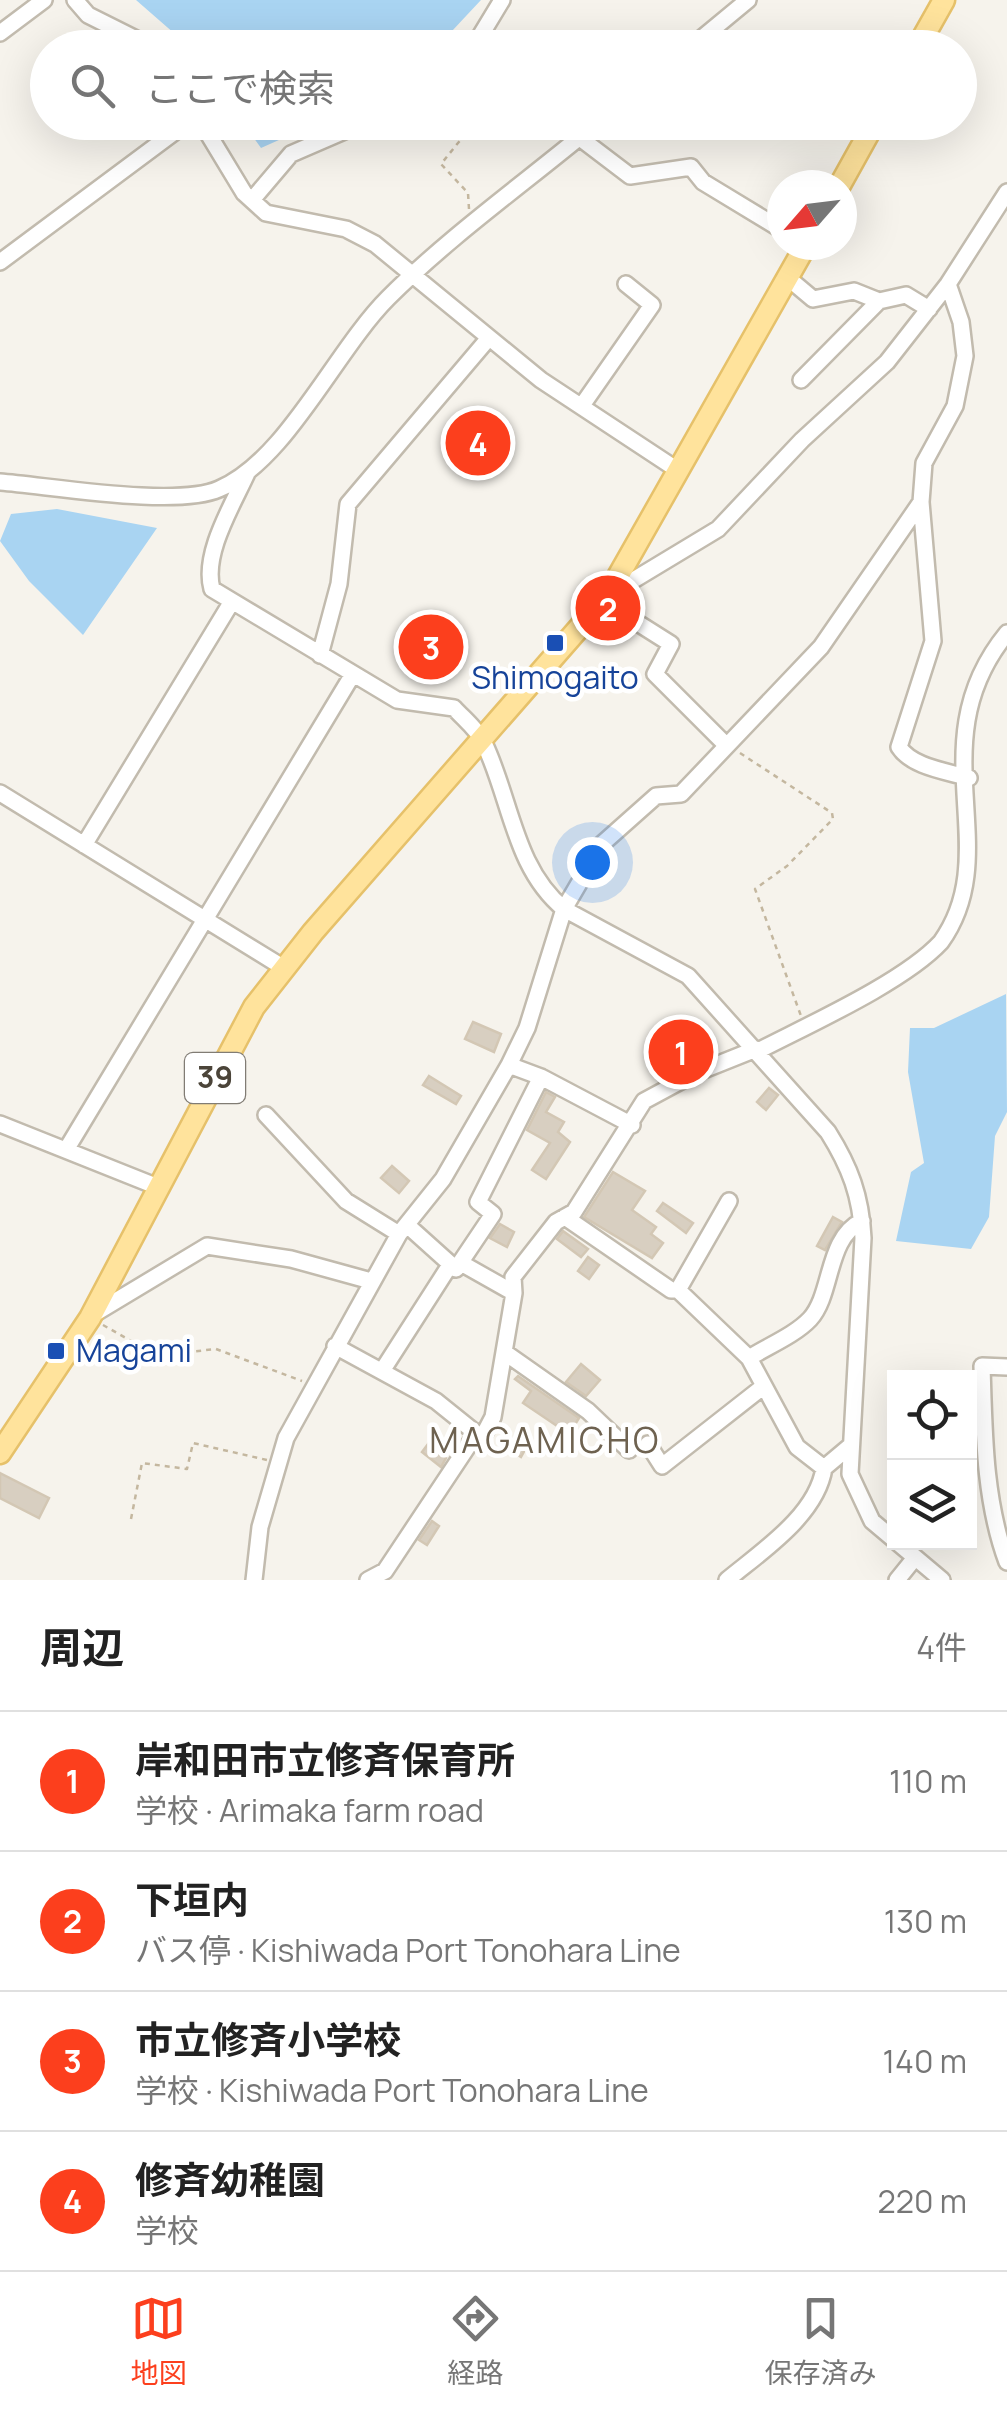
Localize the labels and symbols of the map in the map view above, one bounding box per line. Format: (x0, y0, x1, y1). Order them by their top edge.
north arrow (767, 170, 857, 260)
pin: 4 (446, 406, 510, 480)
pin: 2 (576, 570, 640, 646)
pin: 3 (398, 610, 464, 684)
marker: Shimogaito (544, 632, 566, 654)
place label: Shimogaito (471, 655, 639, 699)
your location (567, 837, 618, 888)
pin: 1 (648, 1014, 714, 1090)
road number: 39 (185, 1053, 245, 1103)
place label: Magami (76, 1328, 192, 1372)
marker: Magami (45, 1340, 67, 1362)
district label: MAGAMICHO (429, 1416, 661, 1464)

